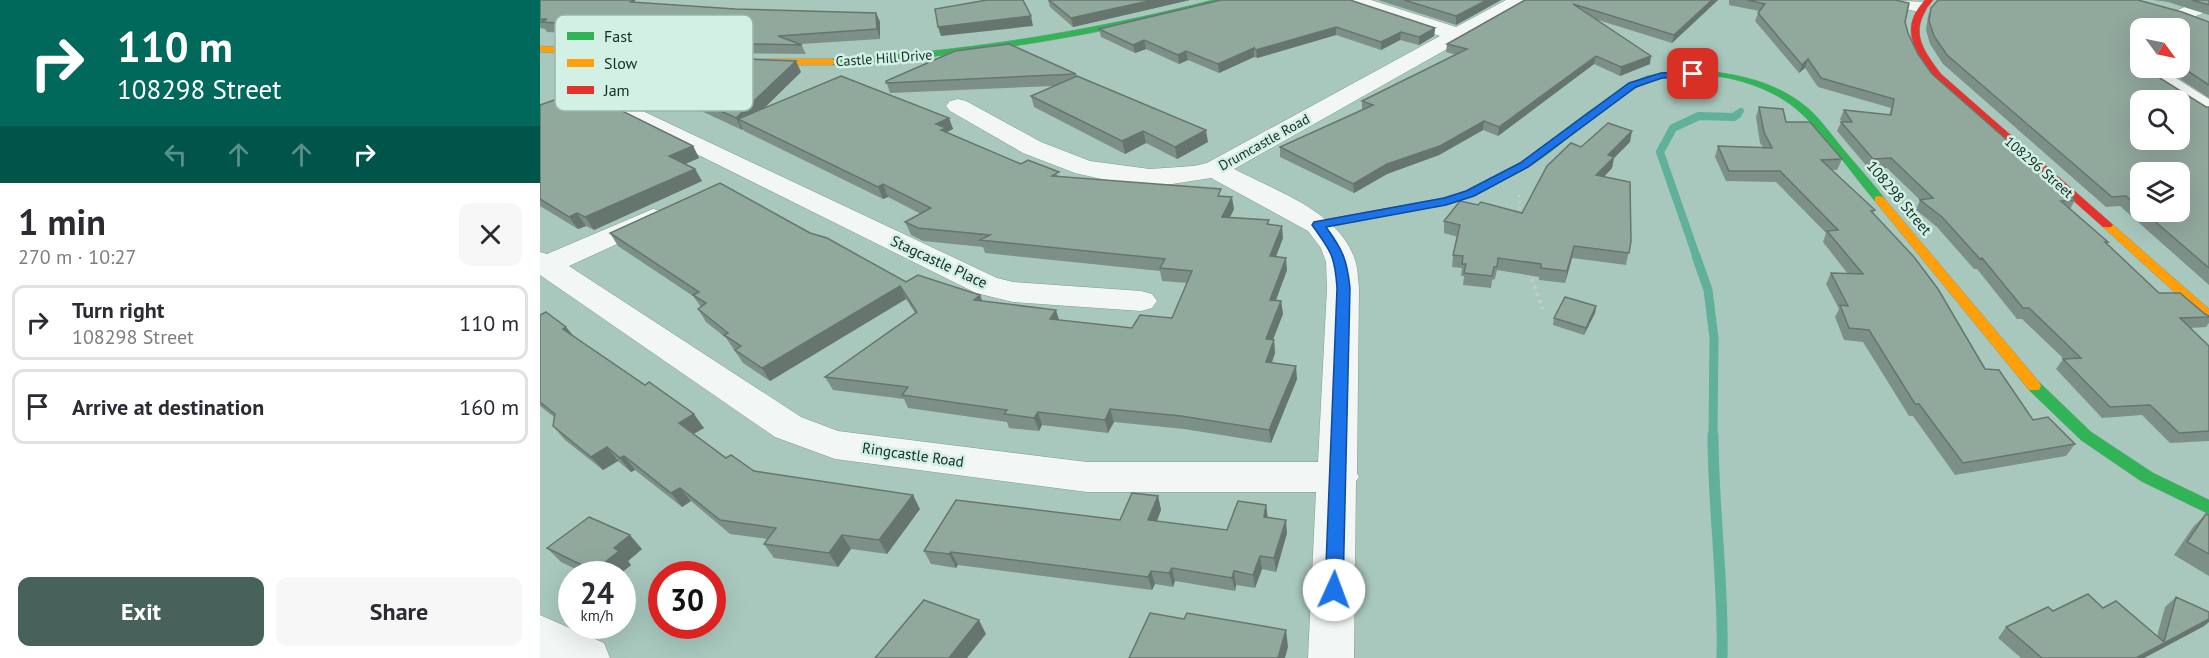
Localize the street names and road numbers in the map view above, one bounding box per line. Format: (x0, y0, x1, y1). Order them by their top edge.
street label: Castle Hill Drive (835, 46, 933, 70)
street label: Drumcastle Road (1215, 110, 1313, 174)
street label: 108296 Street (2001, 132, 2077, 202)
street label: 108298 Street (1863, 157, 1936, 239)
street label: Stagcastle Place (888, 231, 991, 292)
street label: Ringcastle Road (861, 438, 965, 471)

